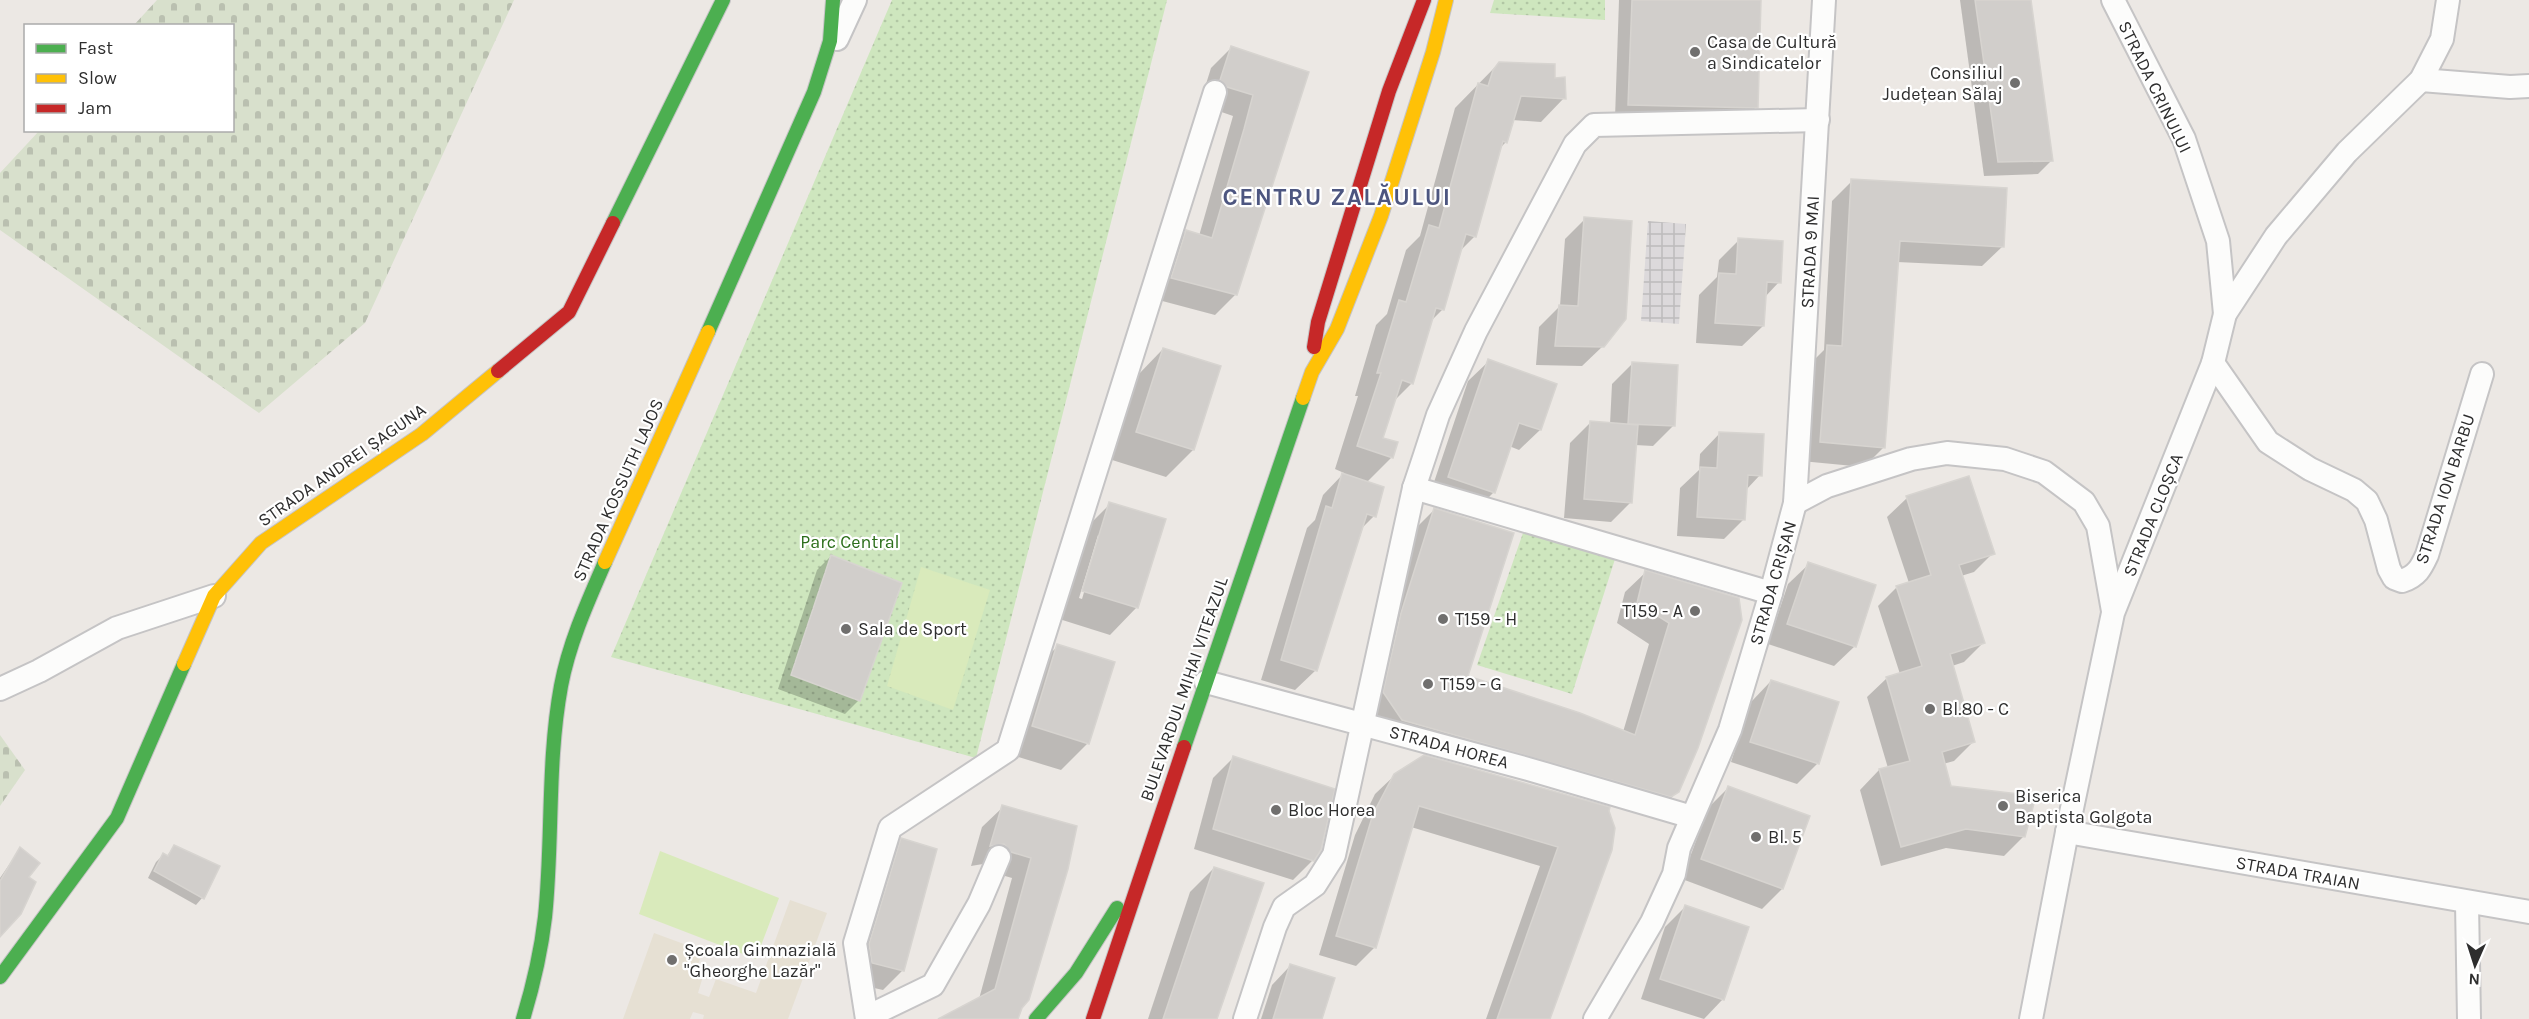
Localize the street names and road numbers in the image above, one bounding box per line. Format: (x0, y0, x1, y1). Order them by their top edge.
street label: STRADA CRINULUI (2114, 17, 2196, 157)
street label: STRADA 9 MAI (1796, 195, 1824, 309)
street label: STRADA KOSSUTH LAJOS (568, 395, 668, 585)
street label: STRADA ANDREI ȘAGUNA (254, 399, 430, 531)
street label: STRADA ION BARBU (2410, 411, 2480, 567)
street label: STRADA CLOȘCA (2118, 450, 2188, 580)
street label: STRADA CRIȘAN (1745, 518, 1801, 648)
street label: BULEVARDUL MIHAI VITEAZUL (1135, 573, 1233, 804)
street label: STRADA HOREA (1387, 720, 1511, 774)
street label: STRADA TRAIAN (2234, 851, 2362, 895)

